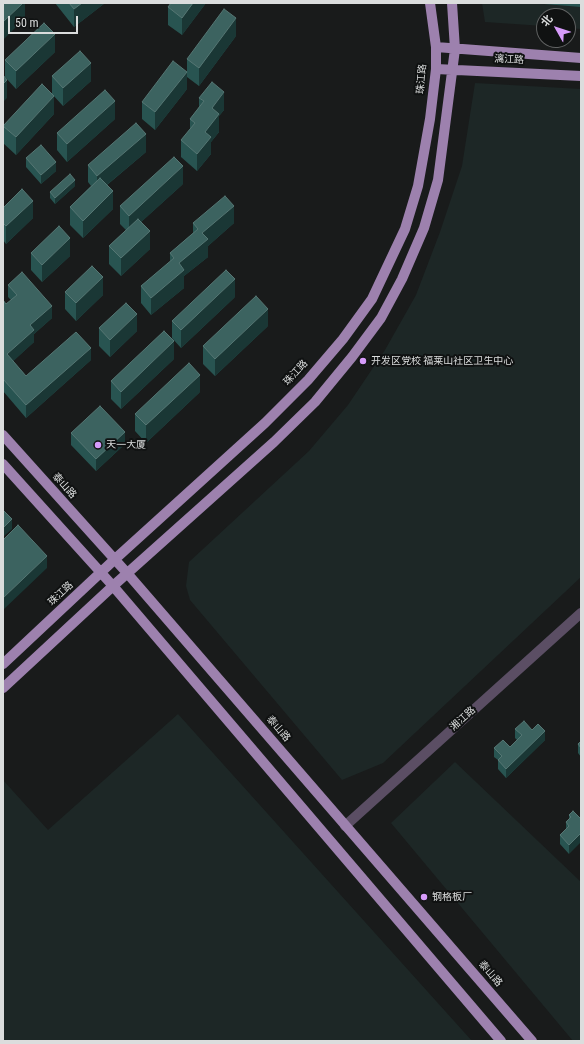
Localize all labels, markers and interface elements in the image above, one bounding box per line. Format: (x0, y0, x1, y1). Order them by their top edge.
scale bar (10, 8, 80, 34)
north arrow (536, 8, 576, 48)
text: 北 (539, 12, 556, 29)
text: 50 m (15, 16, 39, 30)
street label: 漓江路 (494, 53, 524, 67)
street label: 珠江路 (415, 64, 429, 94)
place label: 开发区党校 福莱山社区卫生中心 (371, 355, 513, 367)
marker: 开发区党校 福莱山社区卫生中心 (358, 356, 368, 366)
street label: 珠江路 (281, 358, 311, 388)
place label: 天一大厦 (106, 439, 146, 451)
marker: 天一大厦 (93, 440, 103, 450)
street label: 泰山路 (50, 471, 78, 501)
street label: 珠江路 (46, 579, 76, 609)
street label: 湘江路 (448, 705, 478, 733)
street label: 泰山路 (264, 714, 292, 744)
place label: 钢格板厂 (432, 891, 472, 903)
marker: 钢格板厂 (419, 892, 429, 902)
street label: 泰山路 (476, 959, 504, 989)

